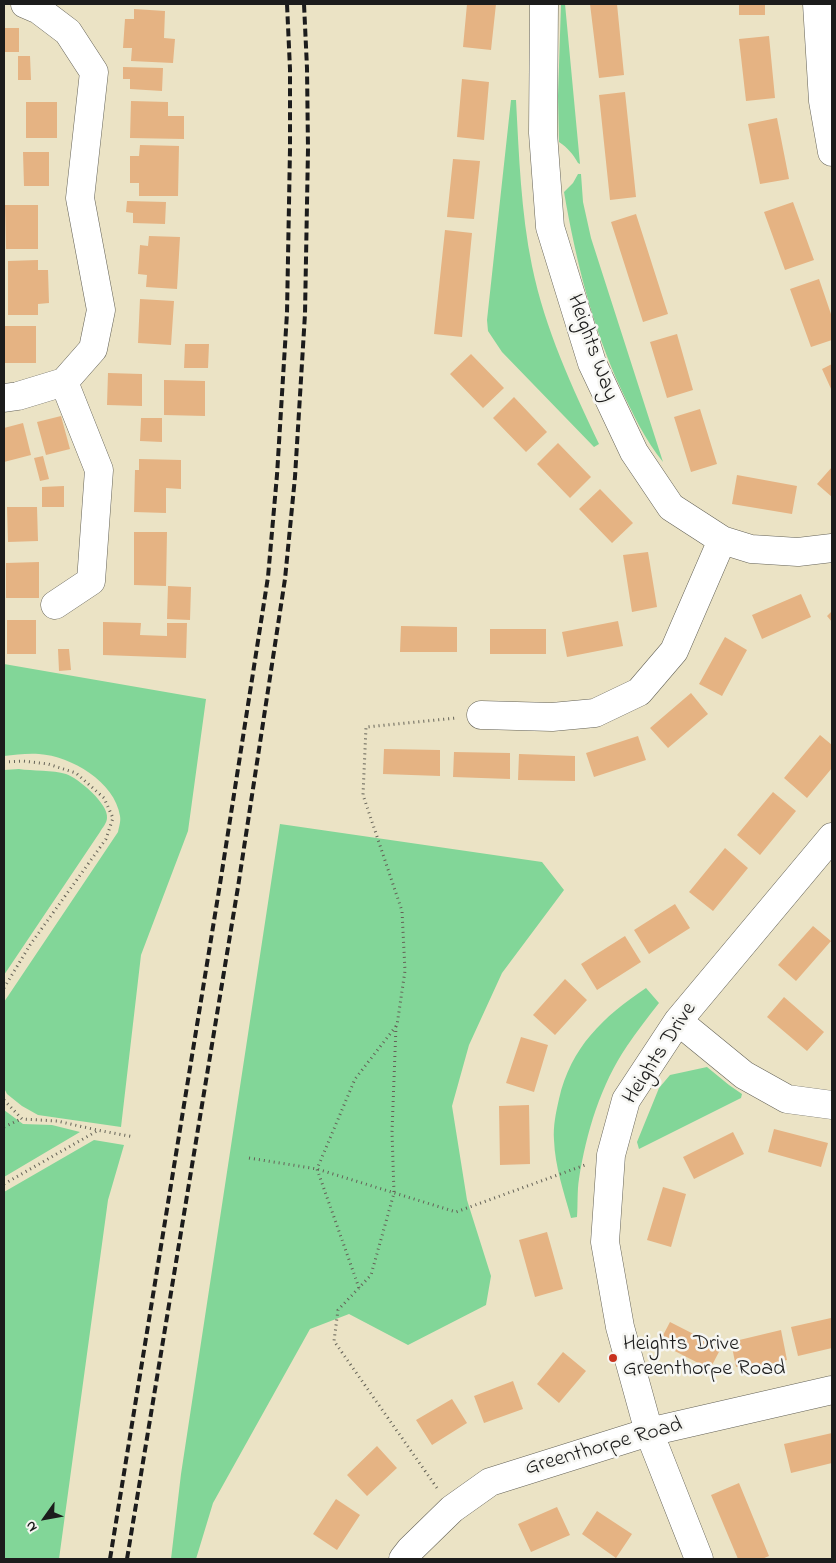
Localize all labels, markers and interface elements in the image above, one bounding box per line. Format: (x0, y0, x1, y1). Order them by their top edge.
street label: Heights Way (560, 291, 622, 405)
street label: Heights Drive (618, 998, 704, 1110)
place label: Heights Drive Greenthorpe Road (623, 1332, 785, 1384)
marker: Heights Drive Greenthorpe Road (607, 1352, 619, 1364)
street label: Greenthorpe Road (522, 1413, 686, 1483)
north arrow (20, 1493, 70, 1543)
text: N (20, 1517, 43, 1536)

